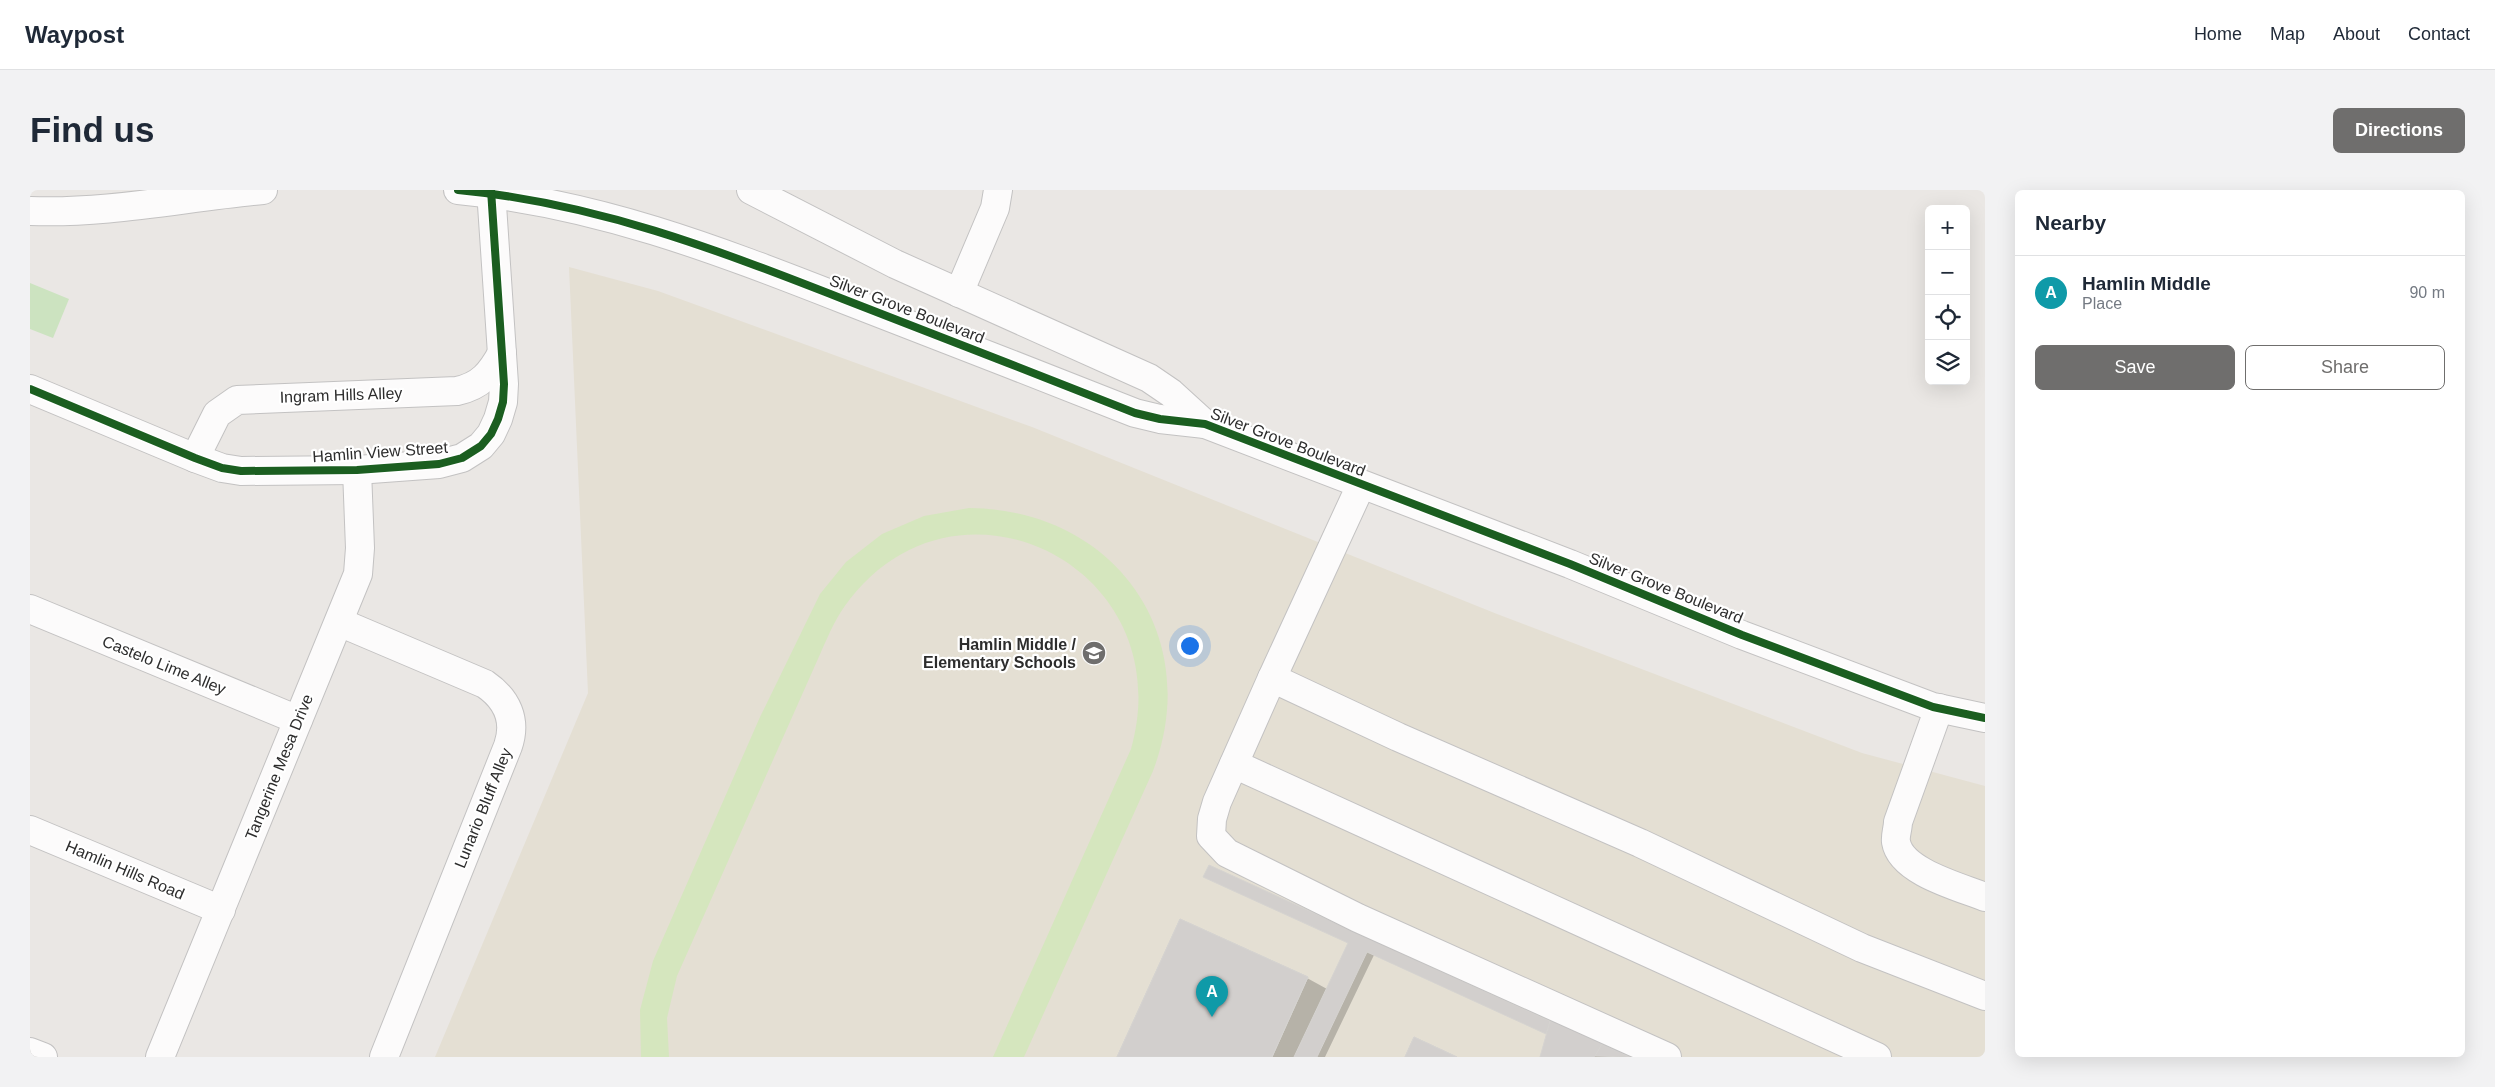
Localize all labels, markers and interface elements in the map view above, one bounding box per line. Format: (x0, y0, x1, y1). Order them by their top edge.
text: Waypost (25, 21, 124, 48)
text: Home (2194, 24, 2242, 44)
text: Map (2270, 24, 2305, 44)
text: About (2333, 24, 2380, 44)
text: Contact (2408, 24, 2470, 44)
button: Directions (2333, 108, 2465, 153)
text: Find us (30, 110, 154, 149)
map controls (1925, 205, 1970, 385)
button: + (1925, 205, 1970, 250)
text: Nearby (2035, 211, 2106, 234)
button: − (1925, 250, 1970, 295)
street label: Silver Grove Boulevard (827, 272, 987, 346)
text: Hamlin Middle (2082, 273, 2211, 294)
text: A (2045, 284, 2057, 301)
text: 90 m (2409, 284, 2445, 301)
button: locate (1925, 295, 1970, 340)
text: Place (2082, 295, 2122, 312)
button: layers (1925, 340, 1970, 385)
button: Save (2035, 345, 2235, 390)
button: Share (2245, 345, 2445, 390)
street label: Ingram Hills Alley (279, 384, 403, 406)
street label: Silver Grove Boulevard (1208, 405, 1368, 479)
street label: Hamlin View Street (312, 439, 449, 465)
street label: Silver Grove Boulevard (1587, 549, 1745, 627)
street label: Castelo Lime Alley (100, 632, 228, 698)
your location (1177, 633, 1203, 659)
place label: Hamlin Middle / Elementary Schools (923, 636, 1077, 671)
school or university icon: Hamlin Middle / Elementary Schools (1081, 640, 1107, 666)
street label: Tangerine Mesa Drive (242, 692, 316, 842)
street label: Lunario Bluff Alley (451, 746, 515, 870)
street label: Hamlin Hills Road (63, 837, 187, 903)
pin: A (1196, 976, 1228, 1017)

